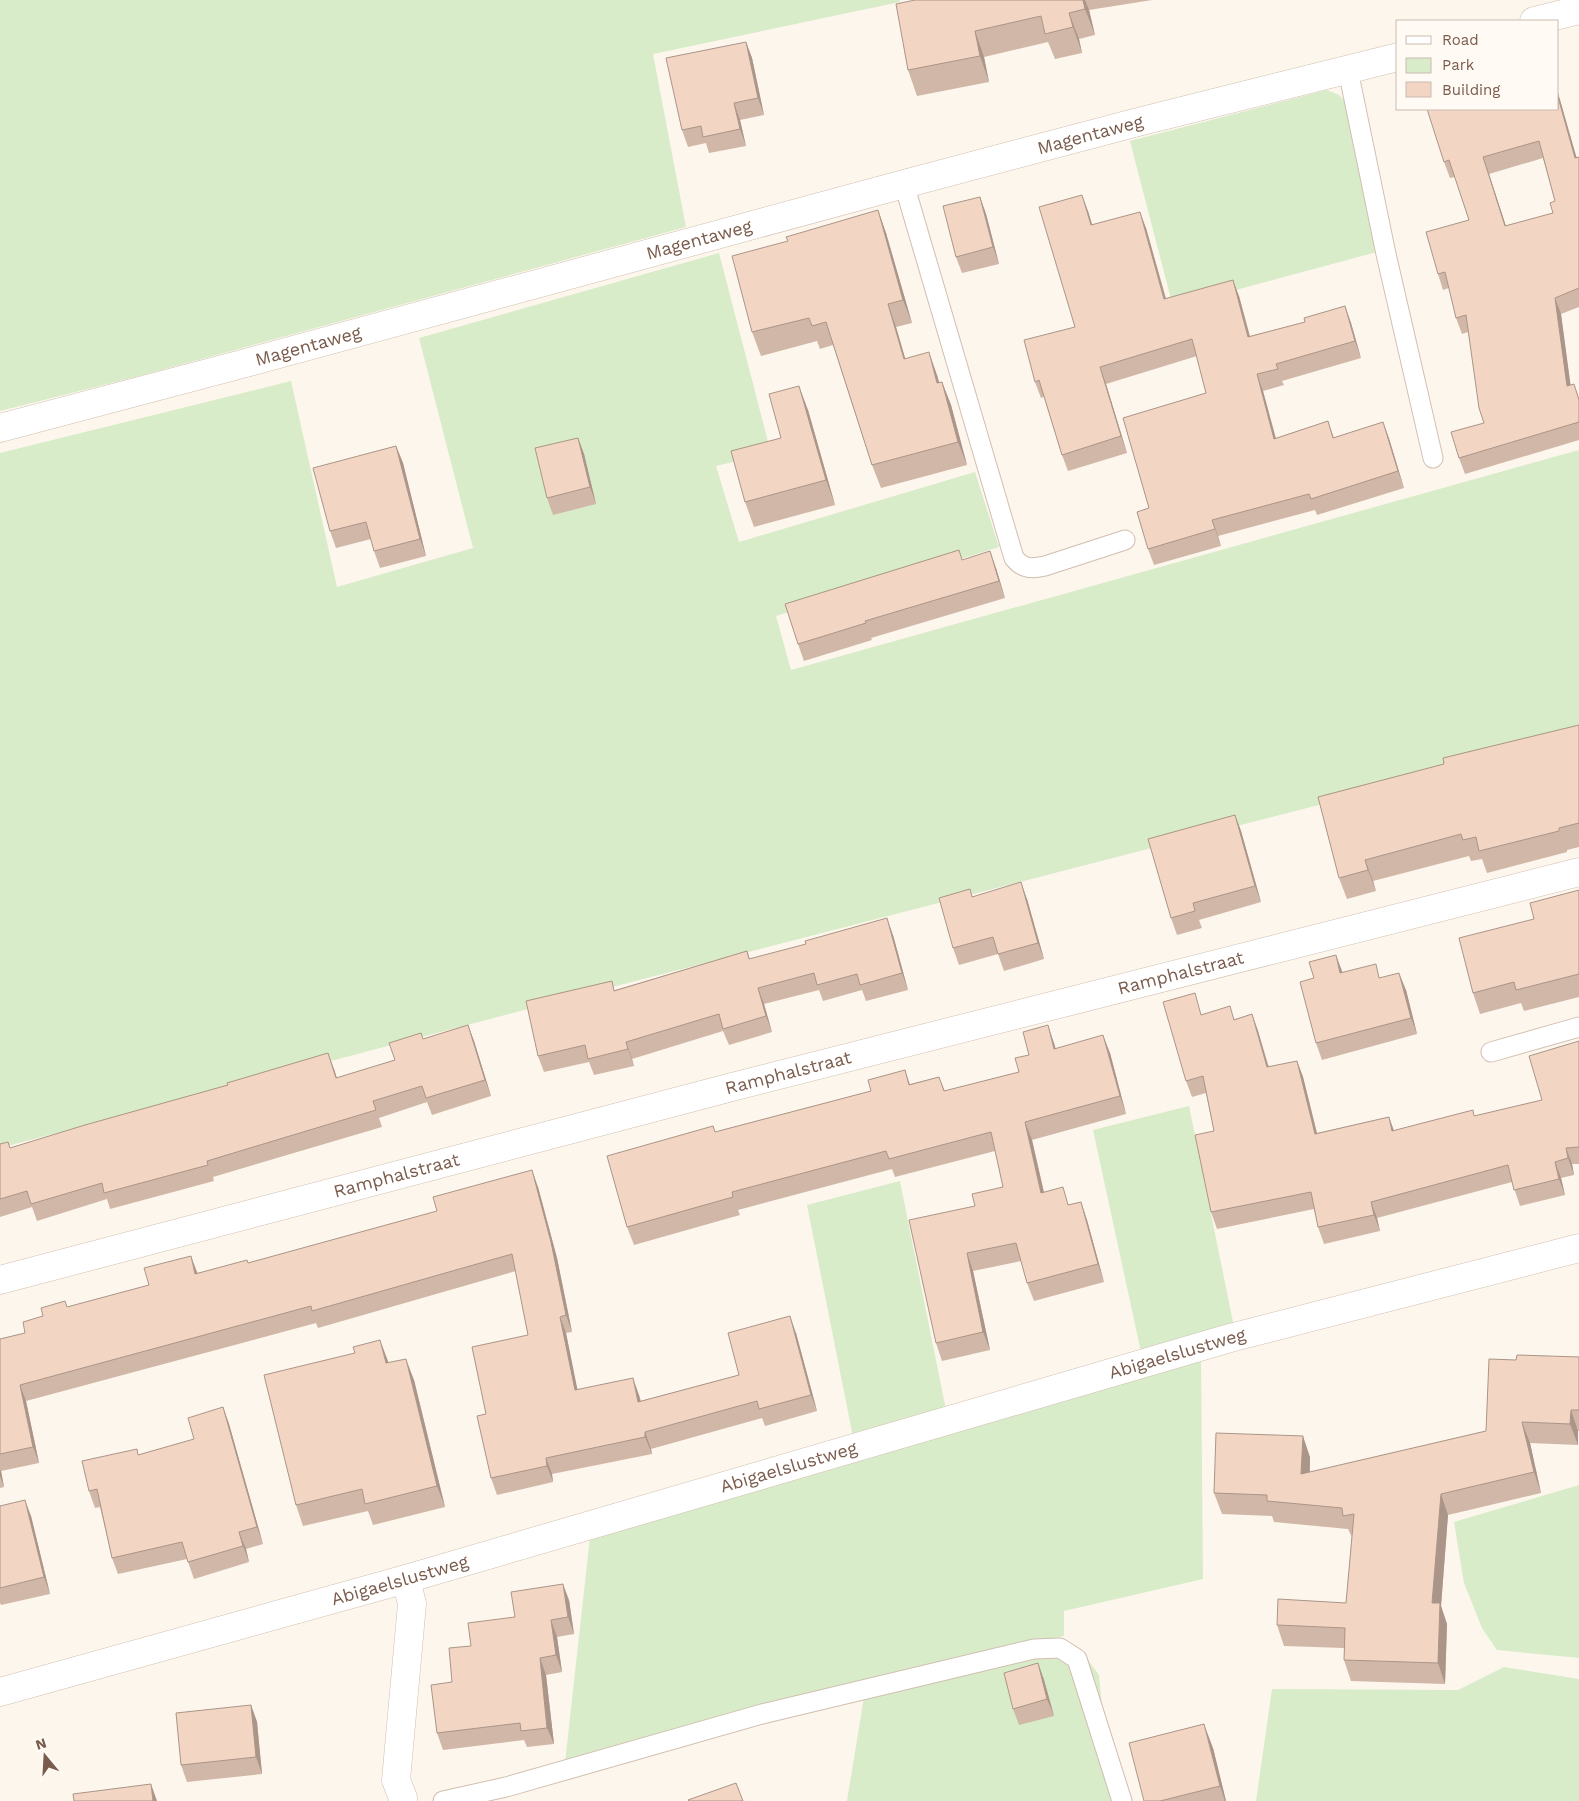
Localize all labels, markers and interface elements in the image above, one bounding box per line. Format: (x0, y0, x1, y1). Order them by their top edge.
legend (1396, 20, 1559, 110)
text: Road (1442, 31, 1479, 49)
text: Park (1442, 56, 1475, 74)
text: Building (1442, 81, 1500, 99)
street label: Magentaweg (1035, 110, 1146, 158)
street label: Magentaweg (644, 215, 755, 264)
street label: Magentaweg (253, 321, 364, 370)
street label: Ramphalstraat (1115, 946, 1246, 999)
street label: Ramphalstraat (723, 1046, 854, 1098)
street label: Ramphalstraat (331, 1148, 462, 1202)
street label: Abigaelslustweg (1106, 1323, 1248, 1383)
street label: Abigaelslustweg (718, 1437, 860, 1497)
street label: Abigaelslustweg (329, 1550, 471, 1609)
north arrow (20, 1731, 70, 1781)
text: N (34, 1734, 48, 1753)

